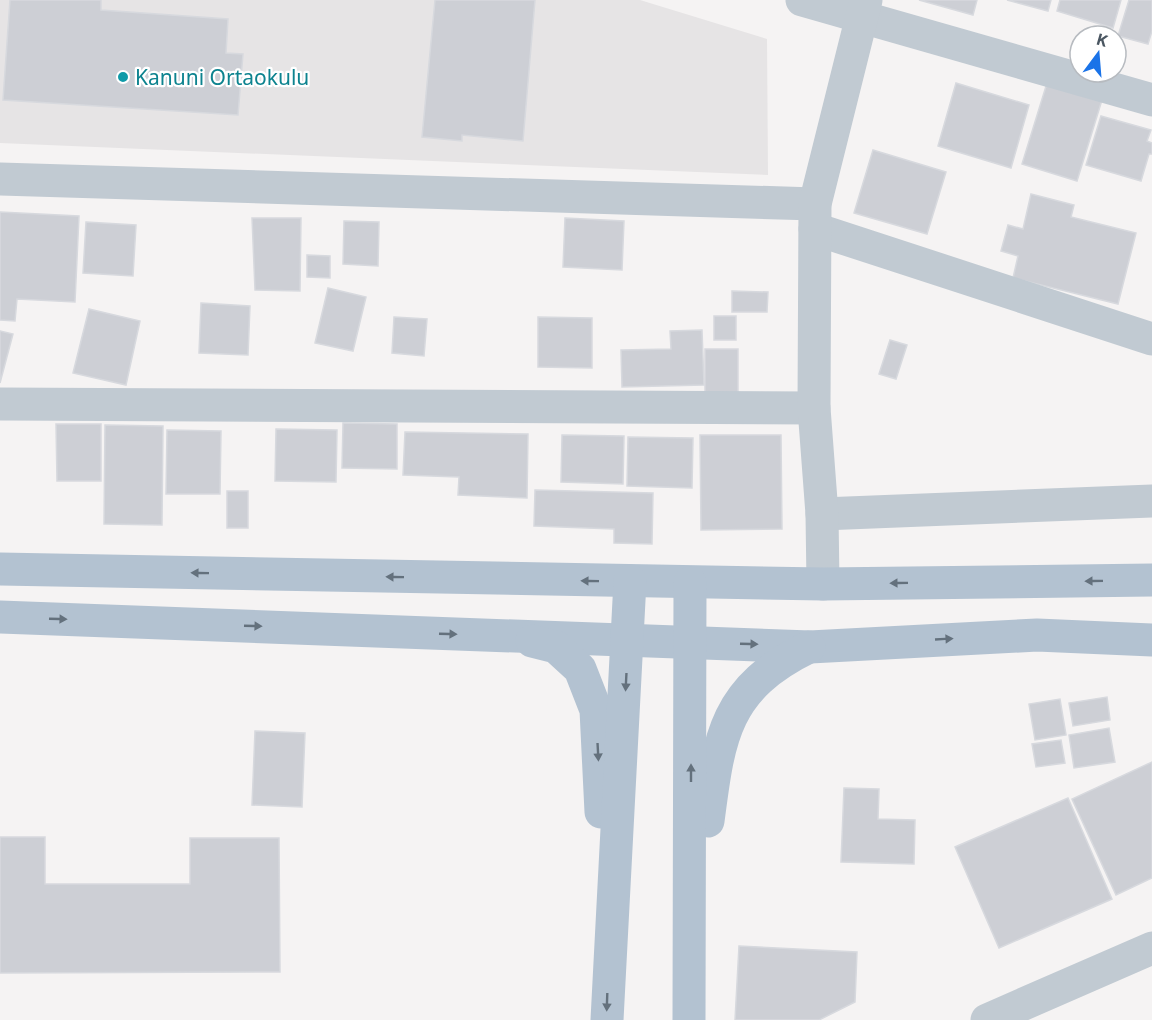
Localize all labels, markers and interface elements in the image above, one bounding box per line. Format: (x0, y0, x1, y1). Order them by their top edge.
north arrow (1068, 24, 1128, 84)
text: K (1094, 28, 1111, 52)
place label: Kanuni Ortaokulu (135, 63, 309, 91)
marker: Kanuni Ortaokulu (116, 70, 130, 84)
one-way arrow (191, 568, 210, 578)
one-way arrow (385, 572, 404, 582)
one-way arrow (580, 576, 599, 585)
one-way arrow (1084, 576, 1103, 586)
one-way arrow (889, 578, 908, 588)
one-way arrow (49, 614, 68, 624)
one-way arrow (244, 622, 263, 631)
one-way arrow (439, 629, 458, 639)
one-way arrow (934, 634, 953, 643)
one-way arrow (740, 640, 759, 649)
one-way arrow (621, 672, 630, 691)
one-way arrow (593, 743, 603, 762)
one-way arrow (686, 763, 696, 782)
one-way arrow (603, 993, 612, 1012)

